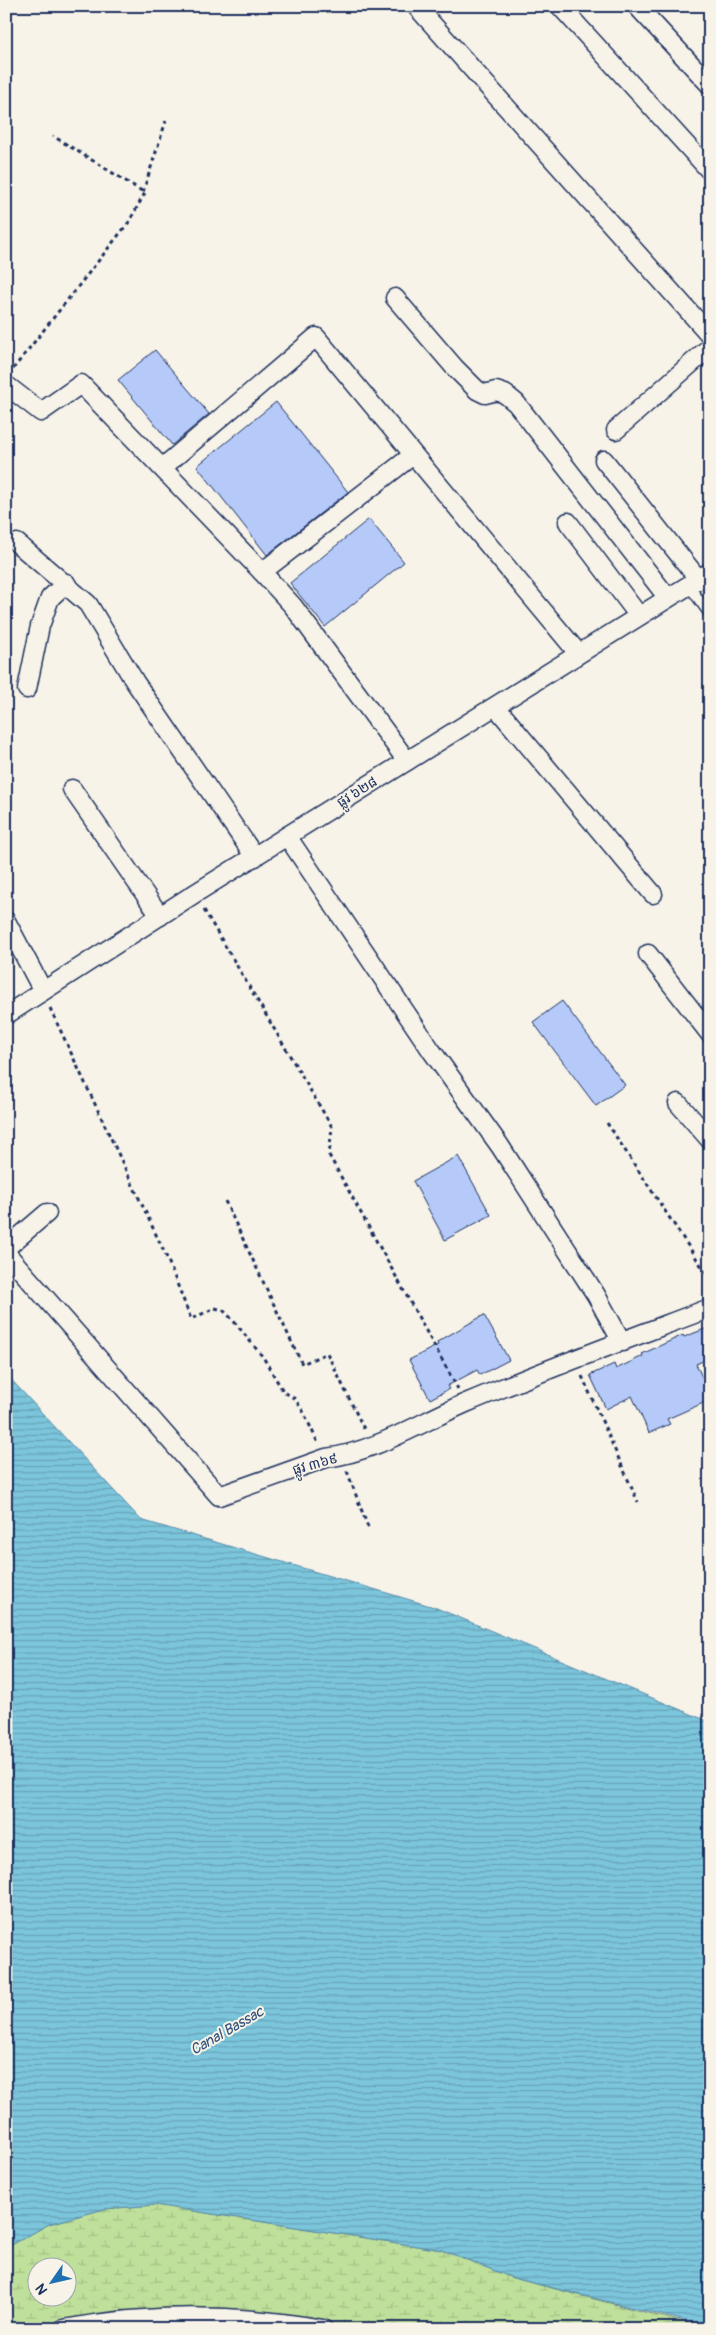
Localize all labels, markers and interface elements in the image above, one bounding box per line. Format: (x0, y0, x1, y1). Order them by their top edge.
street label: ផ្លូវ ៦២៨ (333, 773, 382, 814)
street label: ផ្លូវ ៣៦៩ (290, 1449, 340, 1482)
water label: Canal Bassac (187, 2002, 268, 2060)
north arrow (28, 2258, 78, 2308)
text: N (32, 2280, 51, 2298)

